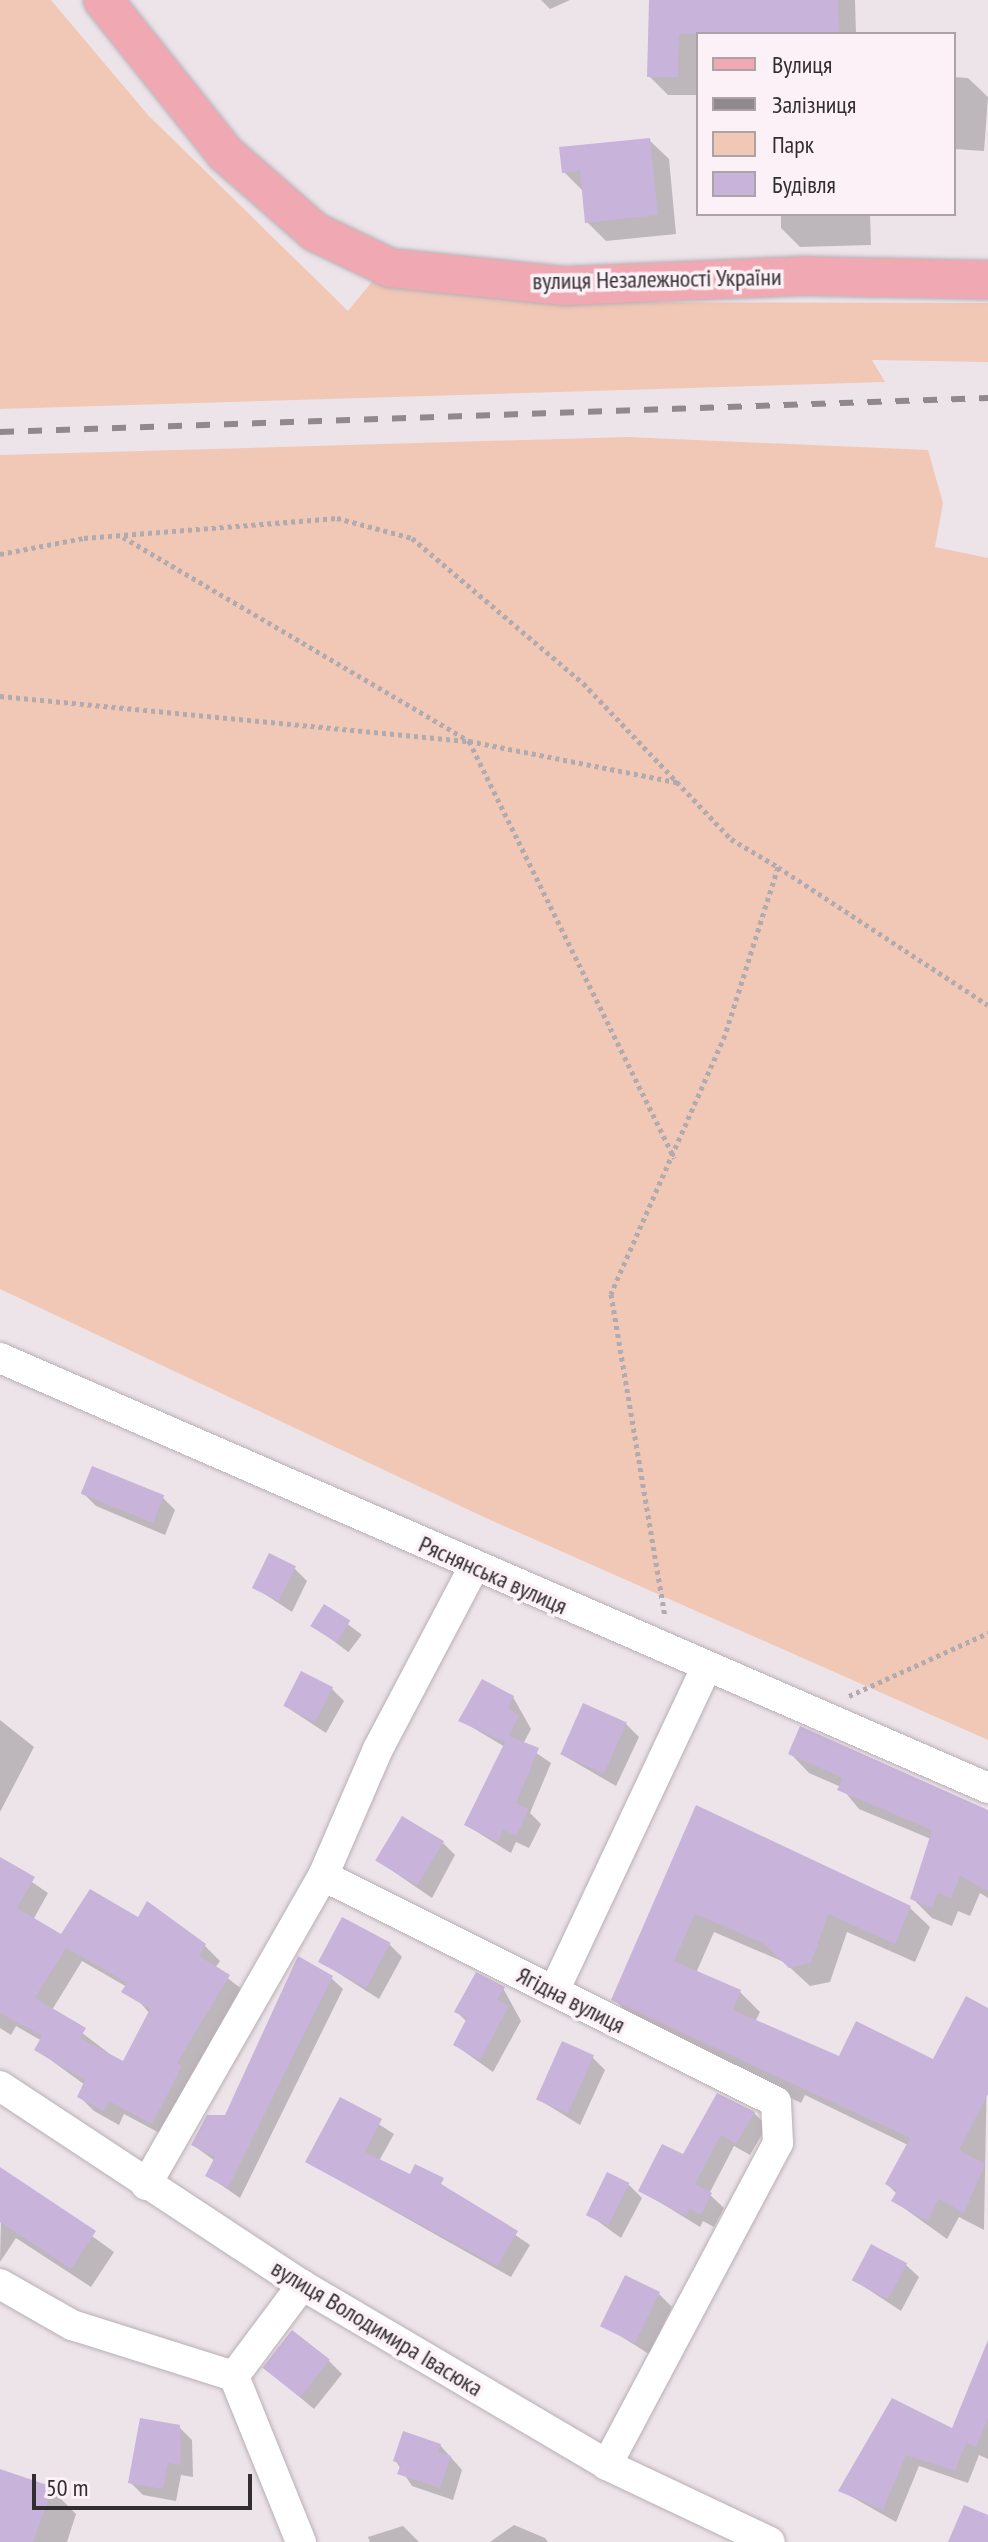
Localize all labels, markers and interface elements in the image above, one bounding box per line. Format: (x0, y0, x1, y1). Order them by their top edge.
legend (696, 32, 956, 216)
text: Вулиця (772, 49, 832, 80)
text: Залізниця (772, 89, 856, 120)
text: Парк (772, 129, 814, 160)
text: Будівля (772, 169, 836, 200)
street label: вулиця Незалежності України (532, 262, 782, 296)
street label: Ряснянська вулиця (415, 1530, 571, 1620)
street label: Ягідна вулиця (512, 1960, 630, 2040)
street label: вулиця Володимира Івасюка (266, 2254, 488, 2402)
scale bar (36, 2458, 256, 2508)
text: 50 m (46, 2472, 88, 2503)

